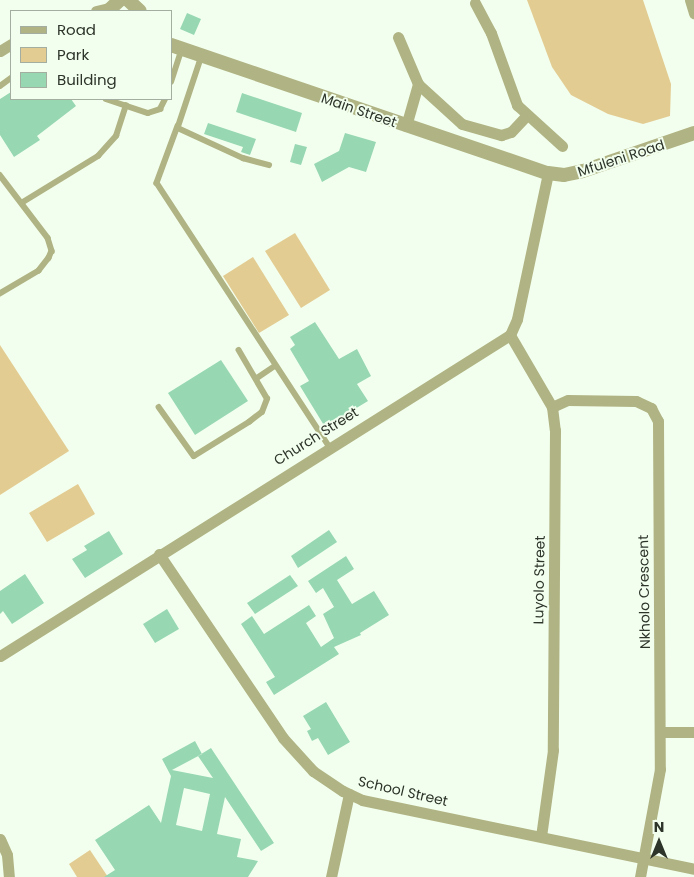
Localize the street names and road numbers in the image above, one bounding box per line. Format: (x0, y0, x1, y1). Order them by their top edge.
street label: Main Street (319, 89, 399, 131)
street label: Mfuleni Road (575, 136, 667, 180)
street label: Church Street (271, 403, 361, 469)
street label: Luyolo Street (530, 535, 548, 625)
street label: Nkholo Crescent (635, 535, 653, 649)
street label: School Street (356, 772, 450, 810)

